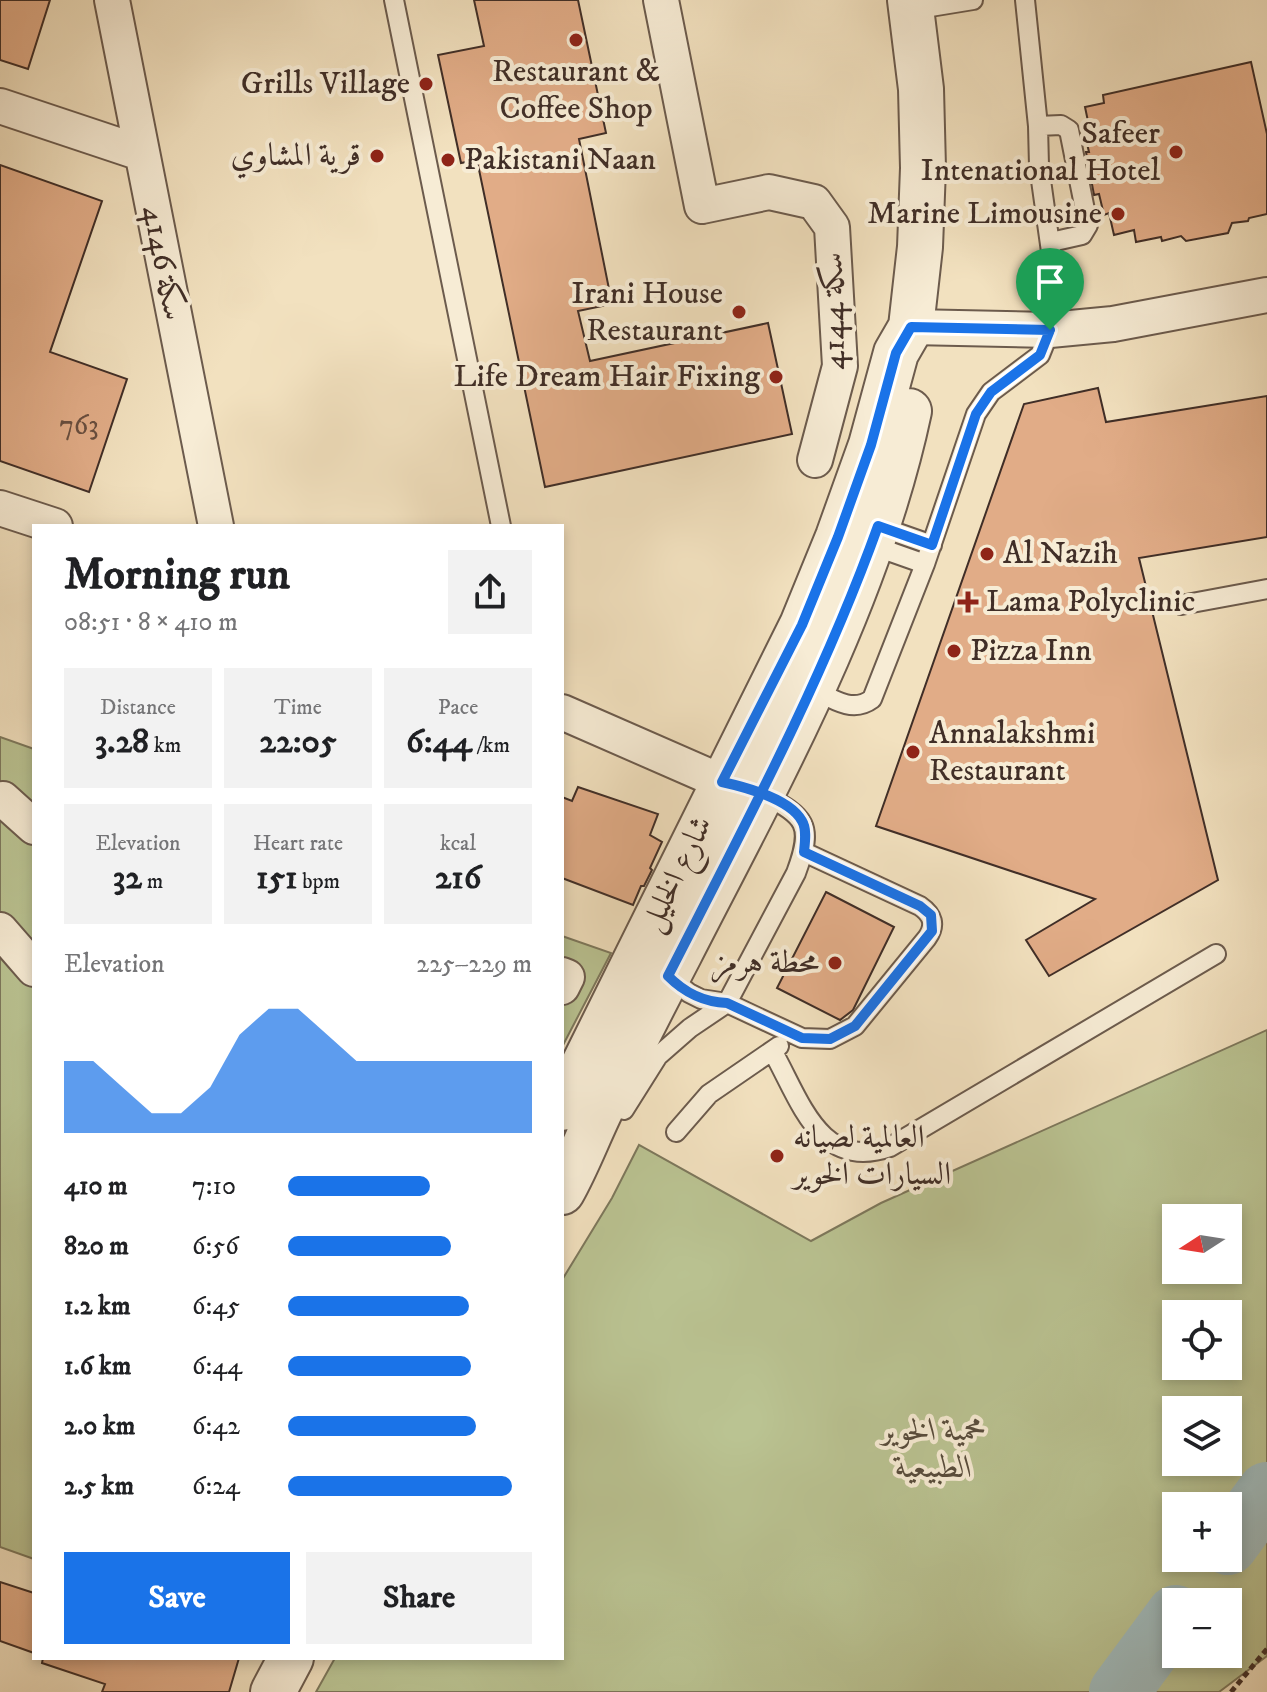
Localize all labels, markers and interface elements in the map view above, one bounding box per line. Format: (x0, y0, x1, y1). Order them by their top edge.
marker: Restaurant & Coffee Shop (567, 31, 585, 49)
place label: Restaurant & Coffee Shop (492, 52, 660, 129)
place label: Grills Village (241, 64, 410, 104)
marker: Grills Village (417, 75, 435, 93)
place label: Safeer Intenational Hotel (921, 114, 1160, 191)
place label: قرية المشاوي (231, 136, 361, 179)
place label: Pakistani Naan (464, 140, 656, 180)
marker: Safeer Intenational Hotel (1167, 143, 1185, 161)
marker: قرية المشاوي (368, 147, 386, 165)
marker: Pakistani Naan (439, 151, 457, 169)
place label: Marine Limousine (867, 194, 1102, 234)
street label: سكة 4146 (132, 202, 194, 324)
marker: Marine Limousine (1109, 205, 1127, 223)
pin (1016, 248, 1084, 330)
street label: سكة 4144 (813, 252, 855, 370)
icon: arrive (1028, 260, 1072, 304)
place label: Irani House Restaurant (571, 274, 723, 351)
marker: Irani House Restaurant (730, 303, 748, 321)
place label: Life Dream Hair Fixing (453, 357, 760, 397)
marker: Life Dream Hair Fixing (767, 368, 785, 386)
house number: 763 (59, 408, 99, 443)
place label: Al Nazih (1003, 534, 1118, 574)
marker: Al Nazih (978, 545, 996, 563)
text: Morning run (64, 548, 290, 603)
button: share (448, 550, 532, 634)
place label: Lama Polyclinic (986, 582, 1195, 622)
marker: Lama Polyclinic (957, 591, 979, 613)
text: 08:51 · 8 × 410 m (64, 606, 238, 639)
place label: Pizza Inn (970, 631, 1092, 671)
marker: Pizza Inn (945, 642, 963, 660)
text: Distance (100, 694, 176, 721)
text: Time (274, 694, 322, 721)
text: Pace (438, 694, 478, 721)
place label: Annalakshmi Restaurant (929, 714, 1095, 791)
text: 3.28 (95, 721, 149, 763)
text: 22:05 (259, 721, 337, 763)
text: 6:44 (406, 721, 472, 763)
text: km (149, 732, 181, 759)
text: /km (472, 732, 510, 759)
marker: Annalakshmi Restaurant (904, 743, 922, 761)
street label: شارع الخليل (632, 809, 727, 941)
text: Elevation (95, 830, 181, 857)
text: Heart rate (253, 830, 343, 857)
text: kcal (440, 830, 476, 857)
text: 32 (113, 857, 142, 899)
text: 151 (256, 857, 298, 899)
text: 216 (435, 857, 481, 899)
text: m (142, 868, 163, 895)
text: bpm (298, 868, 340, 895)
place label: محطة هرمز (711, 943, 819, 983)
text: Elevation (64, 948, 165, 981)
text: 225–229 m (416, 948, 532, 981)
marker: محطة هرمز (826, 954, 844, 972)
place label: العالمية لصيانه السيارات الخوير (790, 1118, 951, 1195)
marker: العالمية لصيانه السيارات الخوير (768, 1147, 786, 1165)
text: 410 m (64, 1170, 128, 1203)
text: 7:10 (192, 1170, 236, 1203)
north arrow (1162, 1204, 1242, 1284)
map controls (1162, 1204, 1242, 1668)
text: 820 m (64, 1230, 129, 1263)
text: 6:56 (192, 1230, 239, 1263)
text: 1.2 km (64, 1290, 130, 1323)
text: 6:45 (192, 1290, 240, 1323)
button: locate (1162, 1300, 1242, 1380)
text: 1.6 km (64, 1350, 131, 1383)
text: 6:44 (192, 1350, 242, 1383)
button: layers (1162, 1396, 1242, 1476)
text: 2.0 km (64, 1410, 135, 1443)
text: 6:42 (192, 1410, 240, 1443)
park label: محمية الخوير الطبيعية (879, 1411, 987, 1488)
text: 2.5 km (64, 1470, 134, 1503)
text: 6:24 (192, 1470, 240, 1503)
button: + (1162, 1492, 1242, 1572)
button: Save (64, 1552, 290, 1644)
button: Share (306, 1552, 532, 1644)
button: − (1162, 1588, 1242, 1668)

